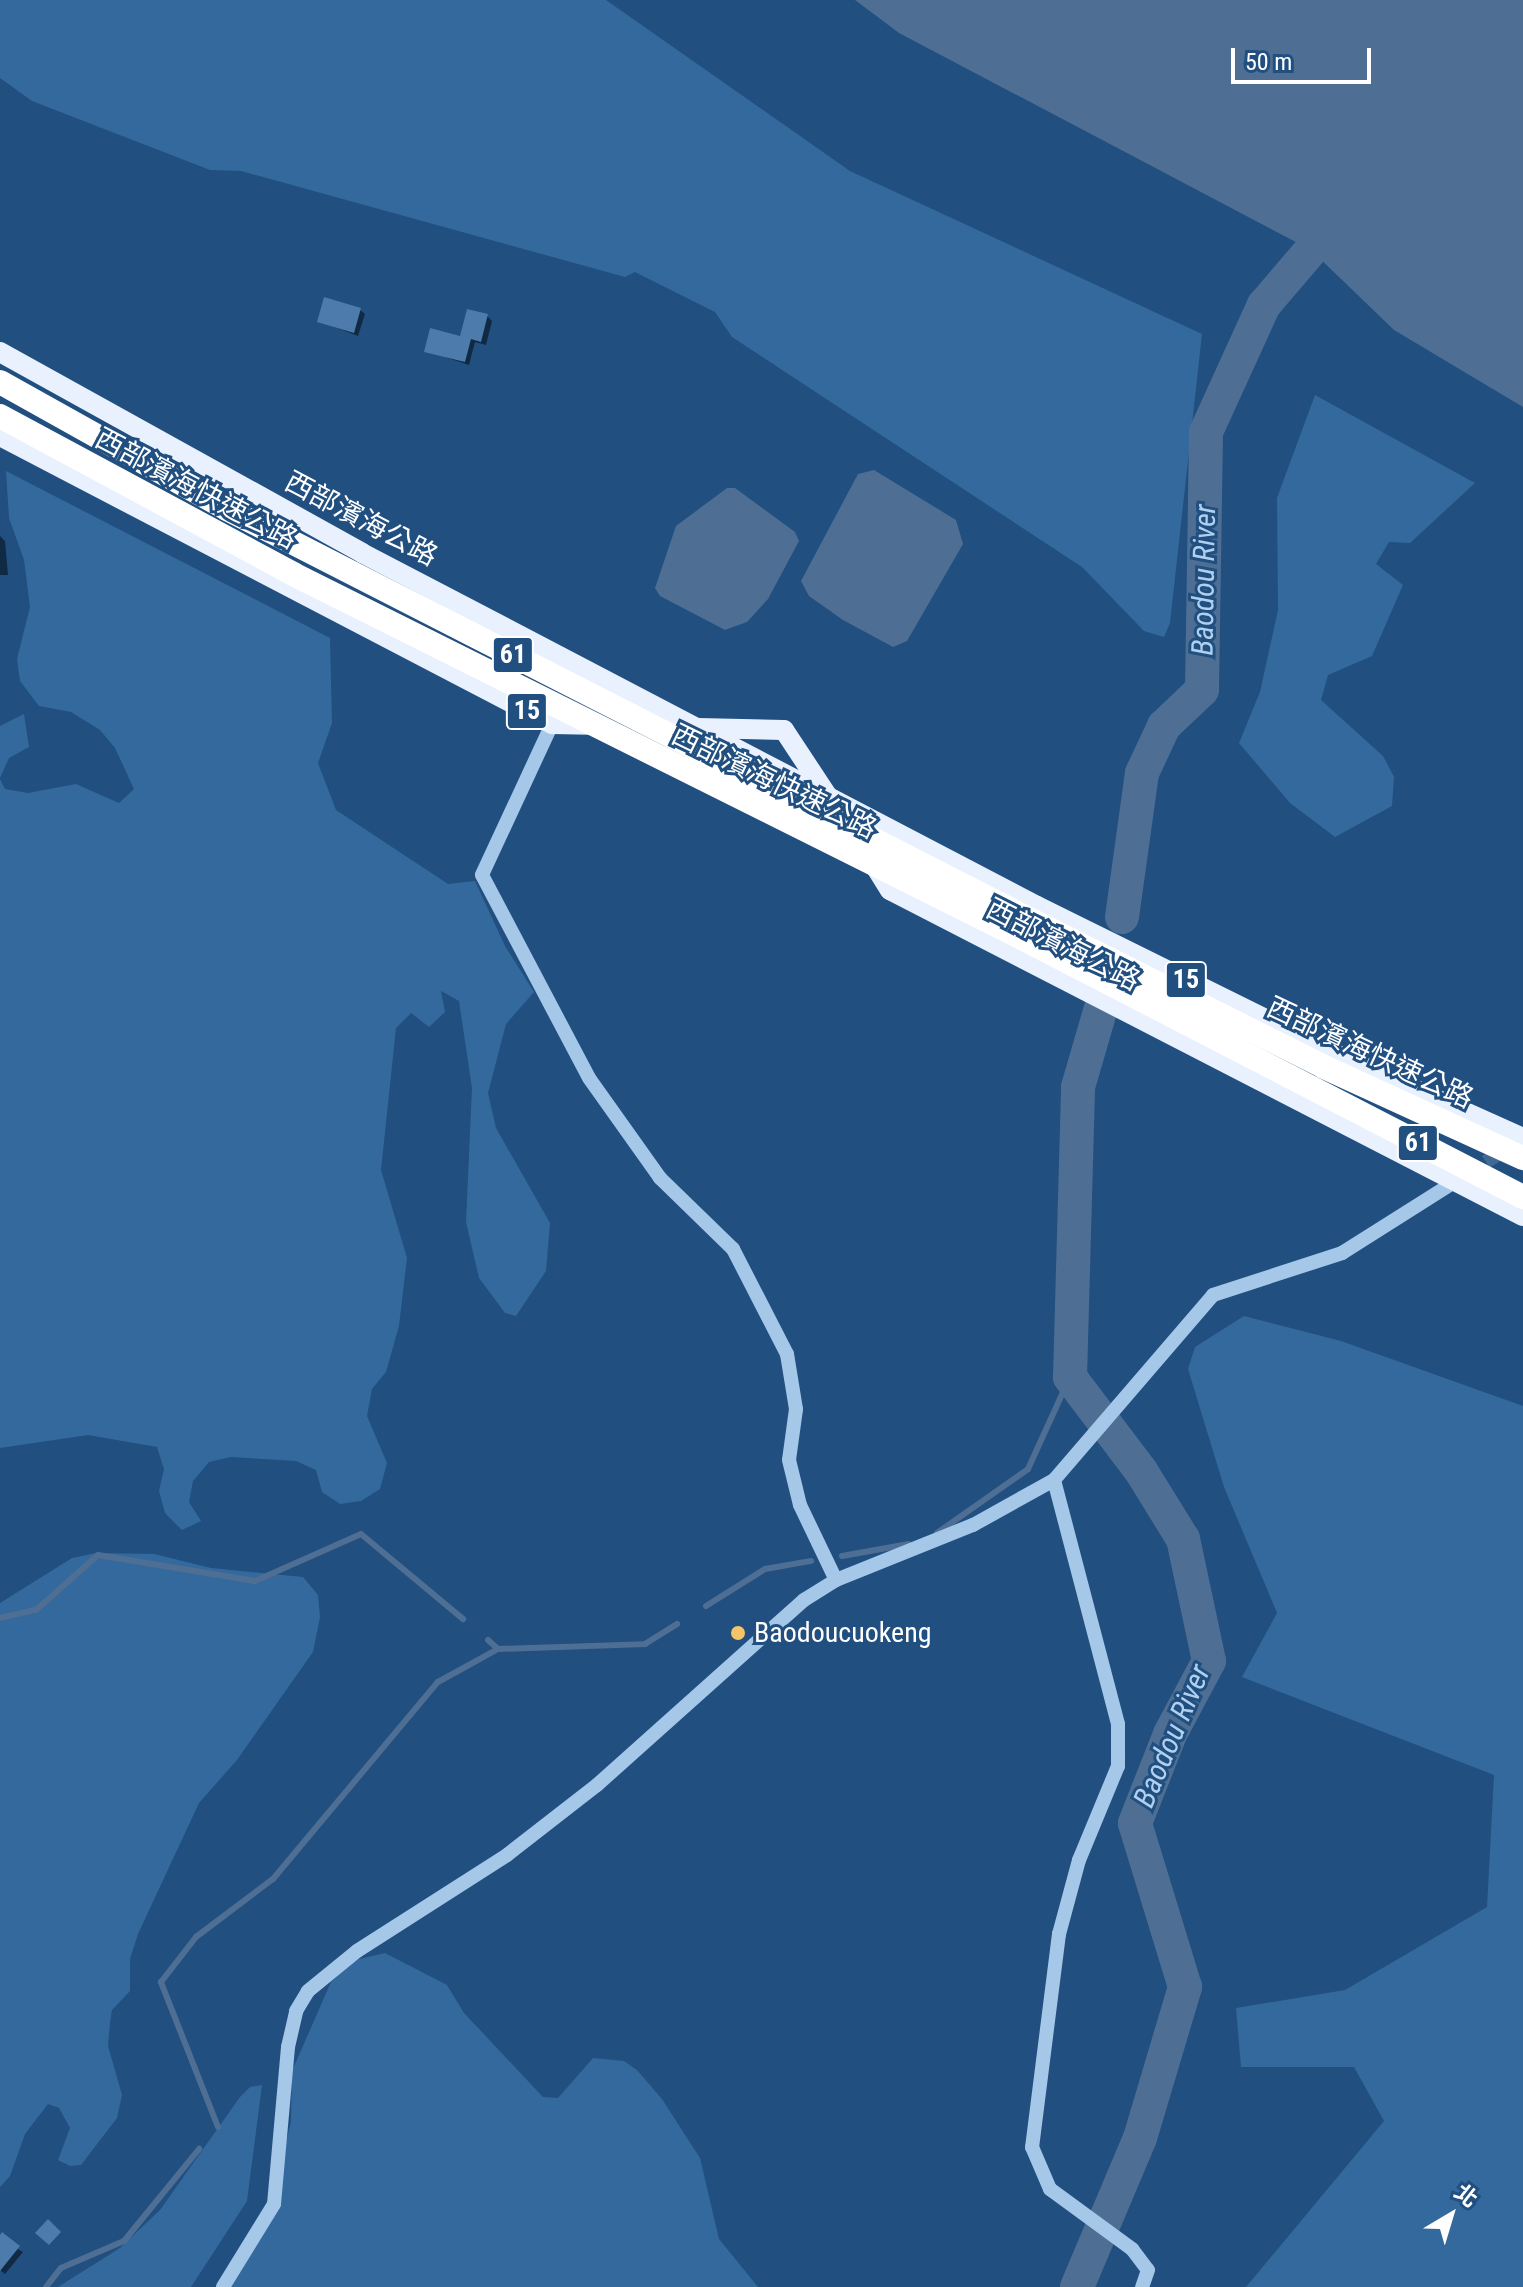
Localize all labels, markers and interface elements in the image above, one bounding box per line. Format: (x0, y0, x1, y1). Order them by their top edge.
scale bar (1235, 32, 1375, 82)
text: 50 m (1245, 48, 1292, 76)
street label: 西部濱海快速公路 (89, 422, 303, 556)
street label: 西部濱海公路 (279, 465, 443, 573)
water label: Baodou River (1185, 504, 1223, 656)
road number: 61 (491, 633, 535, 677)
road number: 15 (505, 689, 549, 733)
street label: 西部濱海快速公路 (666, 718, 882, 846)
street label: 西部濱海公路 (981, 892, 1145, 998)
road number: 15 (1164, 958, 1208, 1002)
street label: 西部濱海快速公路 (1261, 990, 1479, 1116)
road number: 61 (1396, 1121, 1440, 1165)
place label: Baodoucuokeng (754, 1616, 932, 1650)
marker: Baodoucuokeng (729, 1624, 747, 1642)
water label: Baodou River (1126, 1659, 1218, 1813)
north arrow (1411, 2175, 1491, 2255)
text: 北 (1450, 2179, 1482, 2212)

